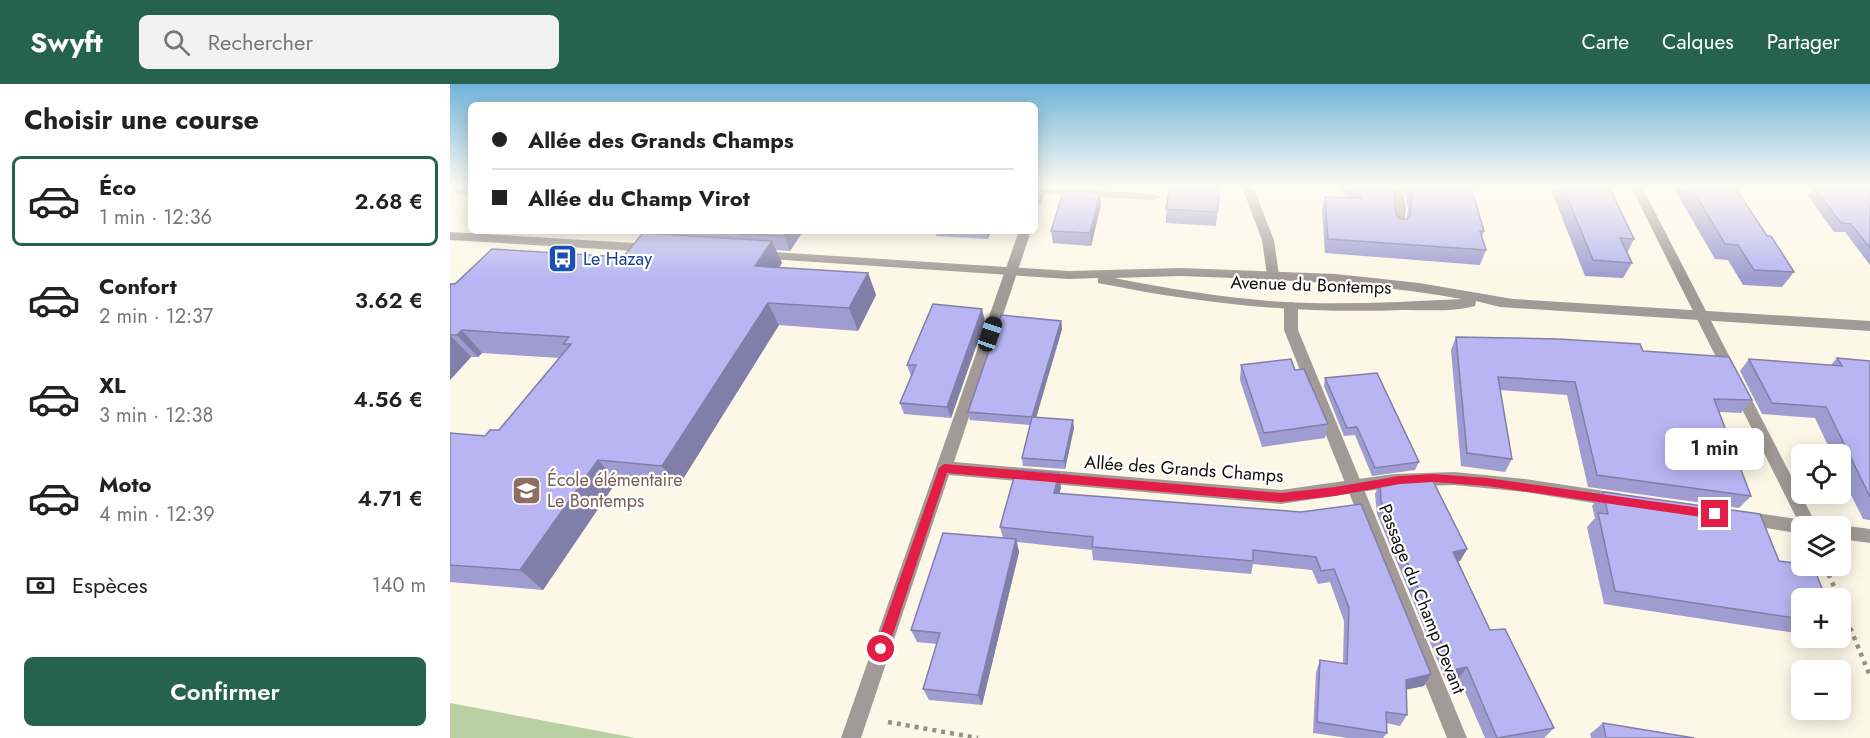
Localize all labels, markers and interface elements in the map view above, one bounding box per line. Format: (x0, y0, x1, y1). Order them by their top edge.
search box (139, 15, 559, 69)
text: Swyft (30, 22, 103, 63)
icon: search (160, 26, 193, 59)
text: Rechercher (208, 26, 313, 58)
text: Carte (1582, 27, 1629, 57)
text: Calques (1662, 27, 1734, 57)
text: Partager (1767, 27, 1840, 57)
text: Choisir une course (24, 100, 259, 139)
text: Allée des Grands Champs (528, 124, 794, 156)
text: Éco (99, 171, 136, 203)
icon: car (27, 174, 81, 228)
text: Allée du Champ Virot (528, 182, 750, 214)
text: 2.68 € (354, 185, 423, 217)
text: 1 min · 12:36 (99, 203, 212, 232)
bus stop icon: Le Hazay (546, 243, 578, 275)
place label: Le Hazay (583, 246, 652, 272)
street label: Avenue du Bontemps (1230, 269, 1392, 301)
text: Confort (99, 270, 177, 302)
icon: car (27, 273, 81, 327)
text: 3.62 € (355, 284, 423, 316)
text: 2 min · 12:37 (99, 302, 213, 331)
car (976, 314, 1004, 354)
text: XL (99, 369, 126, 401)
icon: car (27, 372, 81, 426)
text: 4.56 € (353, 383, 423, 415)
text: 3 min · 12:38 (99, 401, 213, 430)
callout: 1 min (1666, 427, 1764, 469)
text: 1 min (1690, 434, 1739, 463)
map controls (1791, 444, 1851, 720)
button: locate (1791, 444, 1851, 504)
street label: Allée des Grands Champs (1084, 449, 1284, 489)
place label: École élémentaire Le Bontemps (547, 467, 682, 514)
text: Moto (99, 468, 152, 500)
icon: car (27, 471, 81, 525)
school or university icon: École élémentaire Le Bontemps (510, 474, 542, 506)
text: 4.71 € (357, 482, 423, 514)
text: 4 min · 12:39 (99, 500, 215, 529)
street label: Passage du Champ Devant (1372, 500, 1472, 699)
route end (1701, 500, 1728, 527)
button: layers (1791, 516, 1851, 576)
icon: cash (24, 569, 57, 602)
text: Espèces (72, 569, 148, 601)
text: 140 m (372, 571, 426, 600)
button: + (1791, 588, 1851, 648)
route start (867, 635, 894, 662)
button: Confirmer (24, 657, 426, 726)
button: − (1791, 660, 1851, 720)

